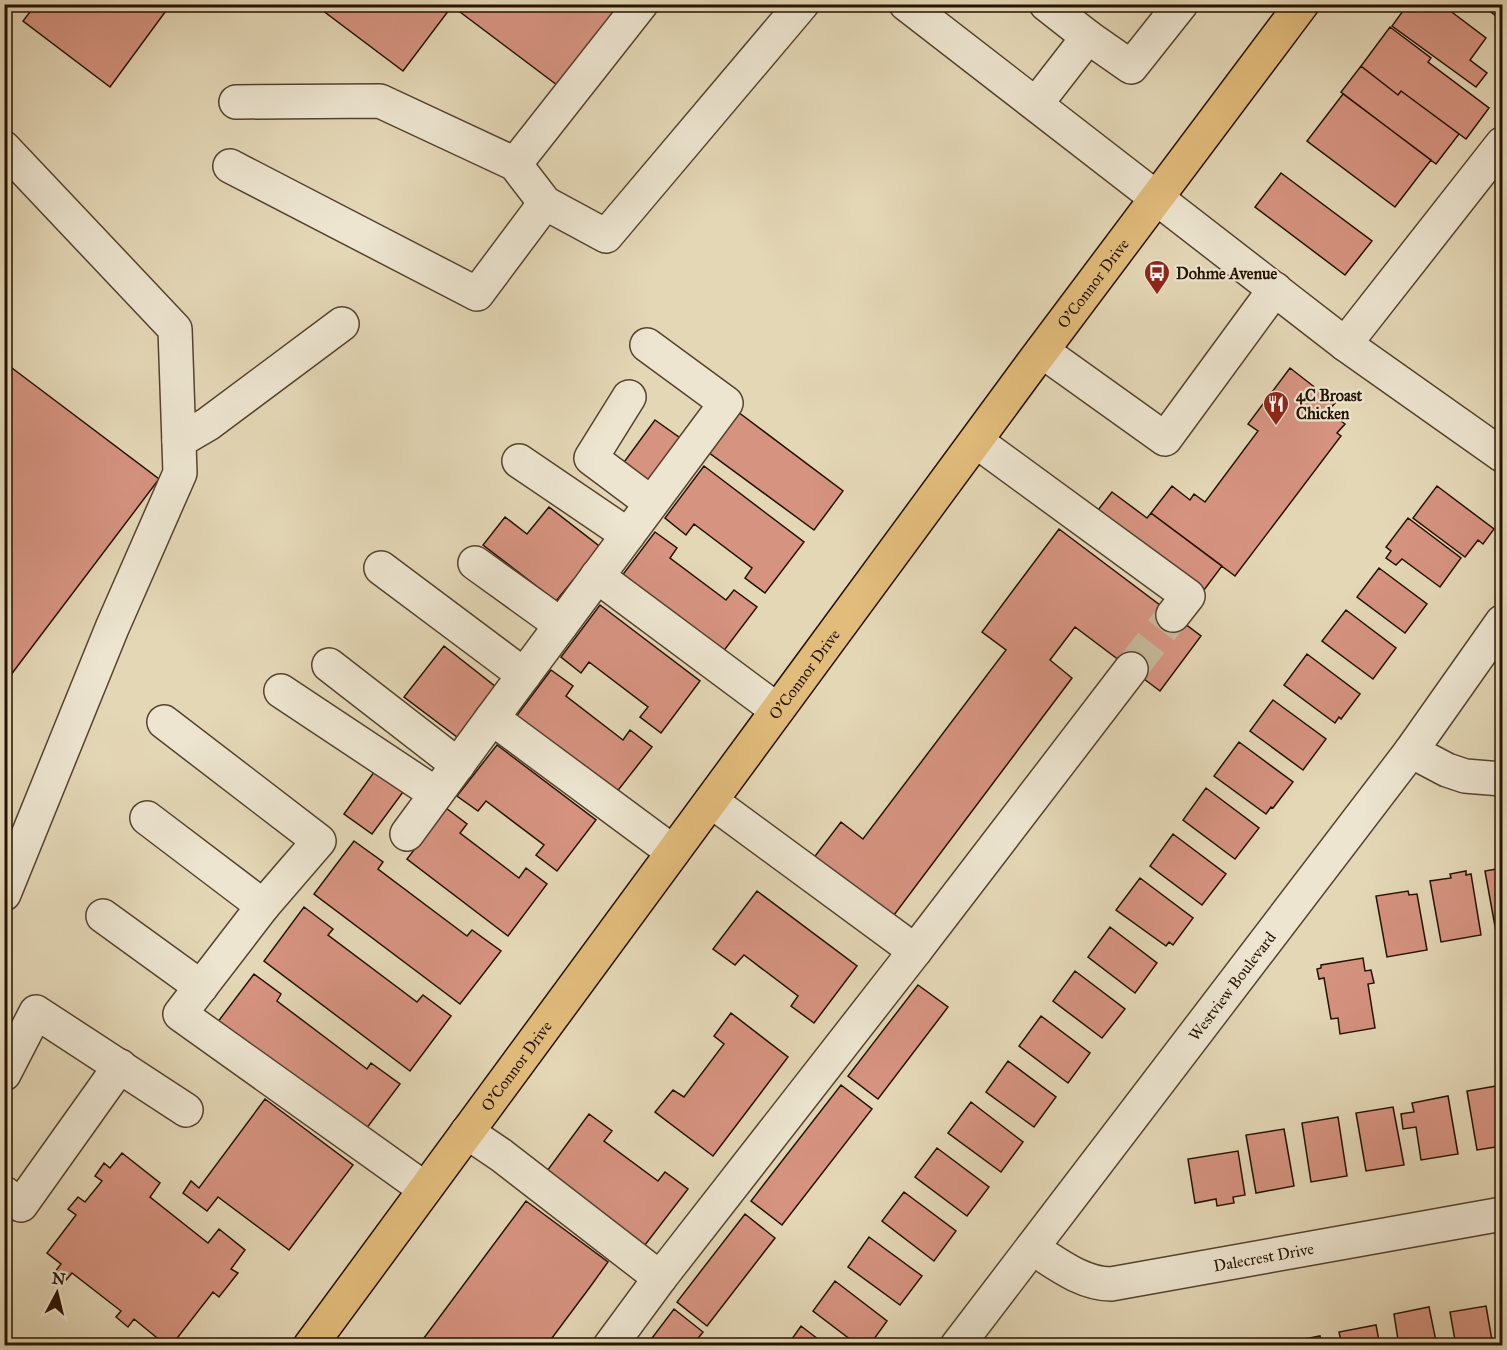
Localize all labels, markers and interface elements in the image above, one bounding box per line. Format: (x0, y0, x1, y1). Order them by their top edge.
street label: O'Connor Drive (1053, 234, 1133, 332)
bus stop icon: Dohme Avenue (1142, 258, 1172, 296)
place label: Dohme Avenue (1176, 264, 1278, 283)
place label: 4C Broast Chicken (1296, 386, 1362, 423)
restaurant icon: 4C Broast Chicken (1261, 389, 1291, 427)
street label: O'Connor Drive (765, 625, 844, 723)
street label: Westview Boulevard (1184, 928, 1279, 1044)
street label: O'Connor Drive (477, 1017, 556, 1114)
street label: Dalecrest Drive (1212, 1238, 1316, 1275)
north arrow (27, 1263, 87, 1323)
text: N (51, 1268, 67, 1289)

